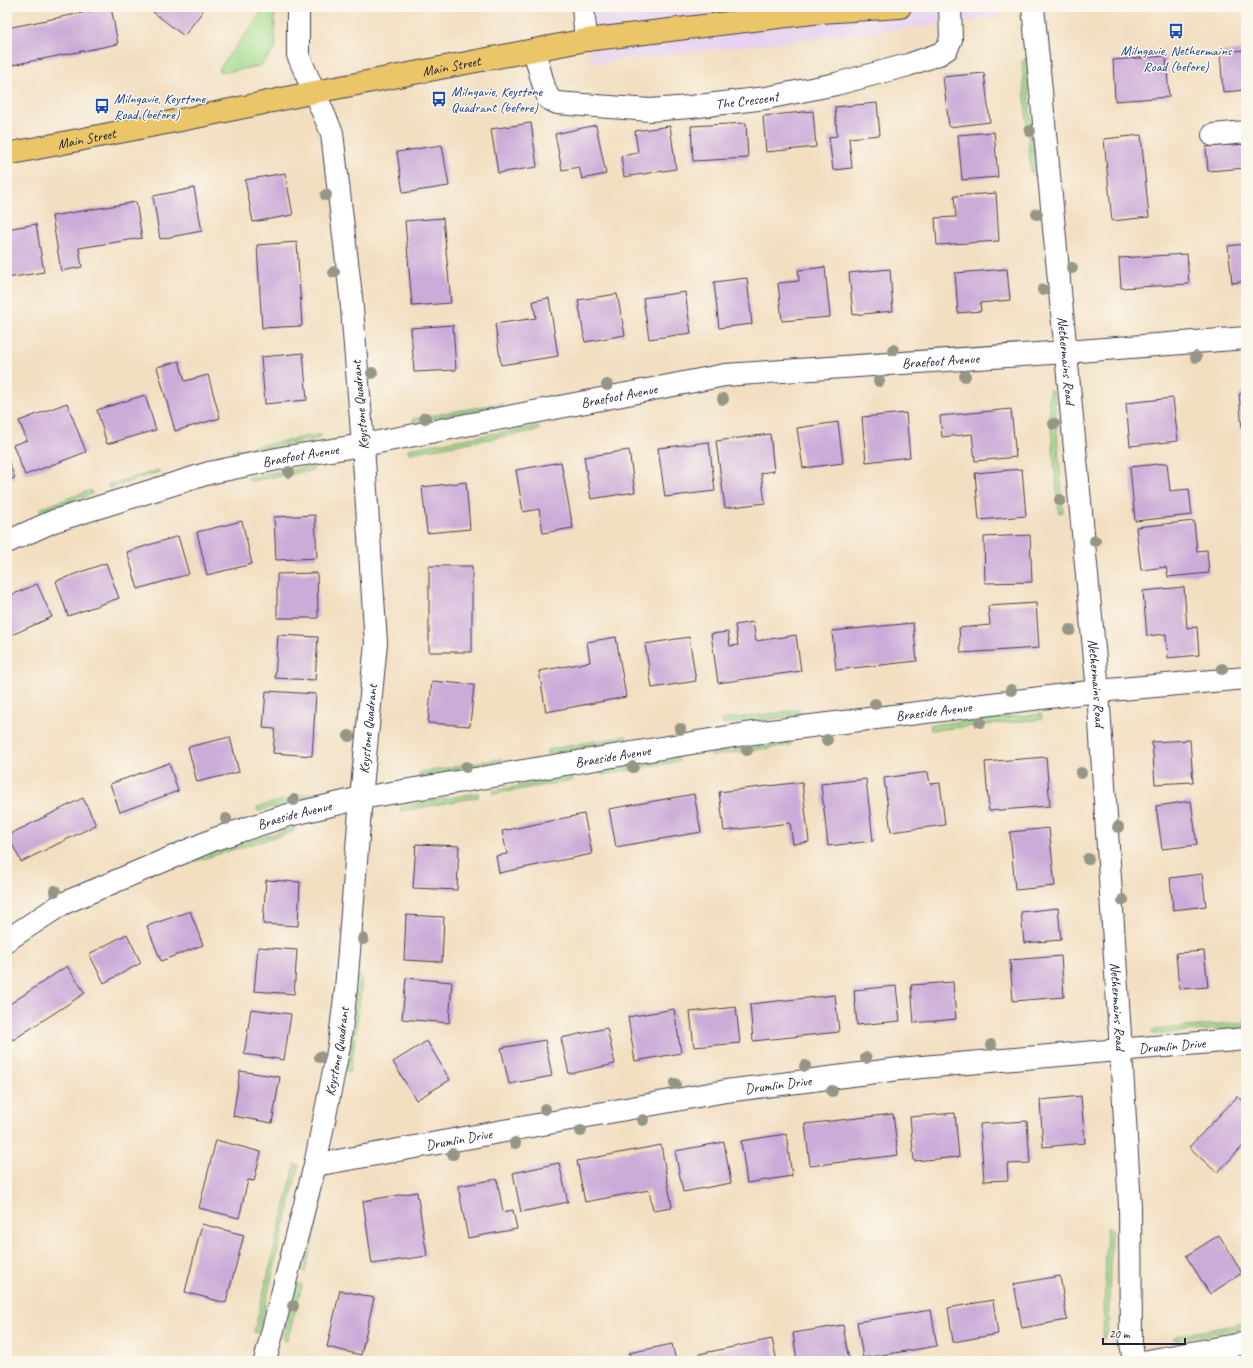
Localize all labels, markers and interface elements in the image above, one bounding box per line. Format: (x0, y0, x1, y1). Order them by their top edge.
bus stop icon: Milngavie, Nethermains Road (before) (1167, 22, 1185, 40)
place label: Milngavie, Nethermains Road (before) (1121, 42, 1233, 75)
street label: Main Street (421, 52, 483, 80)
place label: Milngavie, Keystone Quadrant (before) (451, 83, 543, 116)
street label: The Crescent (715, 87, 782, 112)
place label: Milngavie, Keystone Road (before) (114, 90, 206, 123)
bus stop icon: Milngavie, Keystone Quadrant (before) (430, 90, 448, 108)
bus stop icon: Milngavie, Keystone Road (before) (93, 97, 111, 115)
street label: Main Street (56, 124, 118, 152)
street label: Nethermains Road (1054, 316, 1079, 407)
street label: Braefoot Avenue (901, 349, 981, 372)
street label: Keystone Quadrant (348, 358, 372, 450)
street label: Braefoot Avenue (579, 380, 660, 411)
street label: Braefoot Avenue (261, 440, 341, 470)
street label: Nethermains Road (1085, 638, 1109, 730)
street label: Keystone Quadrant (355, 682, 381, 774)
street label: Braeside Avenue (895, 698, 974, 724)
street label: Braeside Avenue (574, 741, 653, 771)
street label: Braeside Avenue (255, 796, 334, 833)
street label: Nethermains Road (1107, 962, 1130, 1053)
street label: Keystone Quadrant (321, 1005, 352, 1097)
street label: Drumlin Drive (1138, 1034, 1207, 1057)
street label: Drumlin Drive (744, 1072, 814, 1097)
street label: Drumlin Drive (424, 1125, 494, 1153)
scale bar (1103, 1320, 1185, 1346)
text: 20 m (1109, 1326, 1131, 1342)

